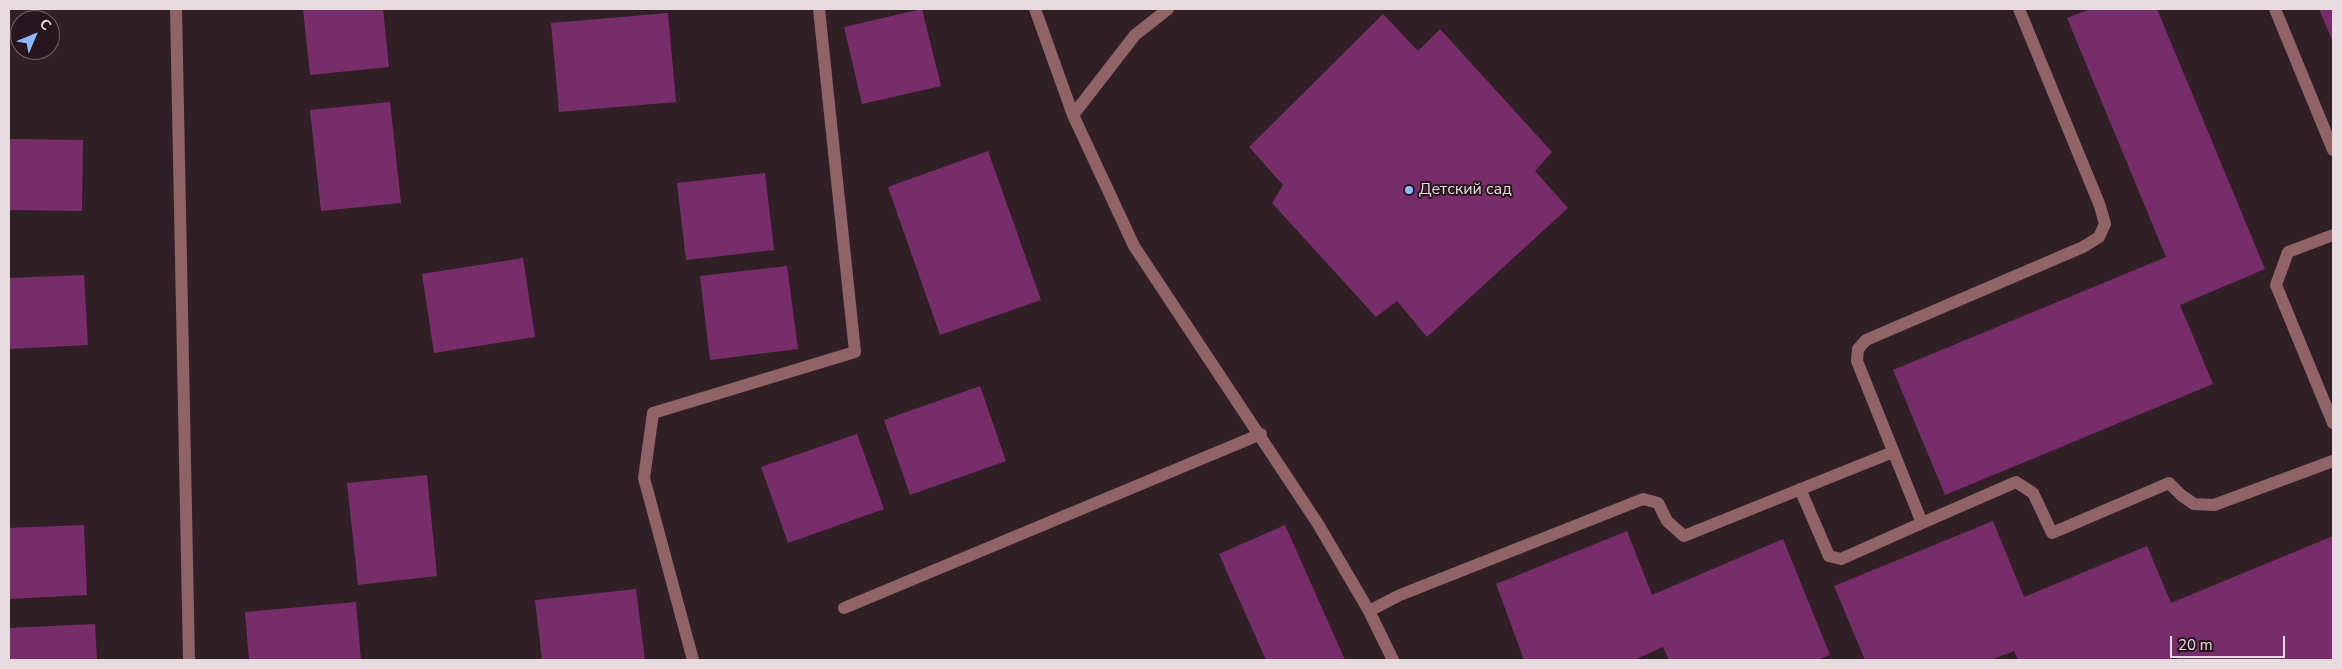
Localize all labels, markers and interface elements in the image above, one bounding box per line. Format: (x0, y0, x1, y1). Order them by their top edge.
north arrow (10, 10, 60, 60)
text: С (35, 15, 55, 35)
place label: Детский сад (1419, 180, 1512, 200)
marker: Детский сад (1403, 184, 1415, 196)
scale bar (2172, 626, 2287, 658)
text: 20 m (2178, 635, 2213, 655)

